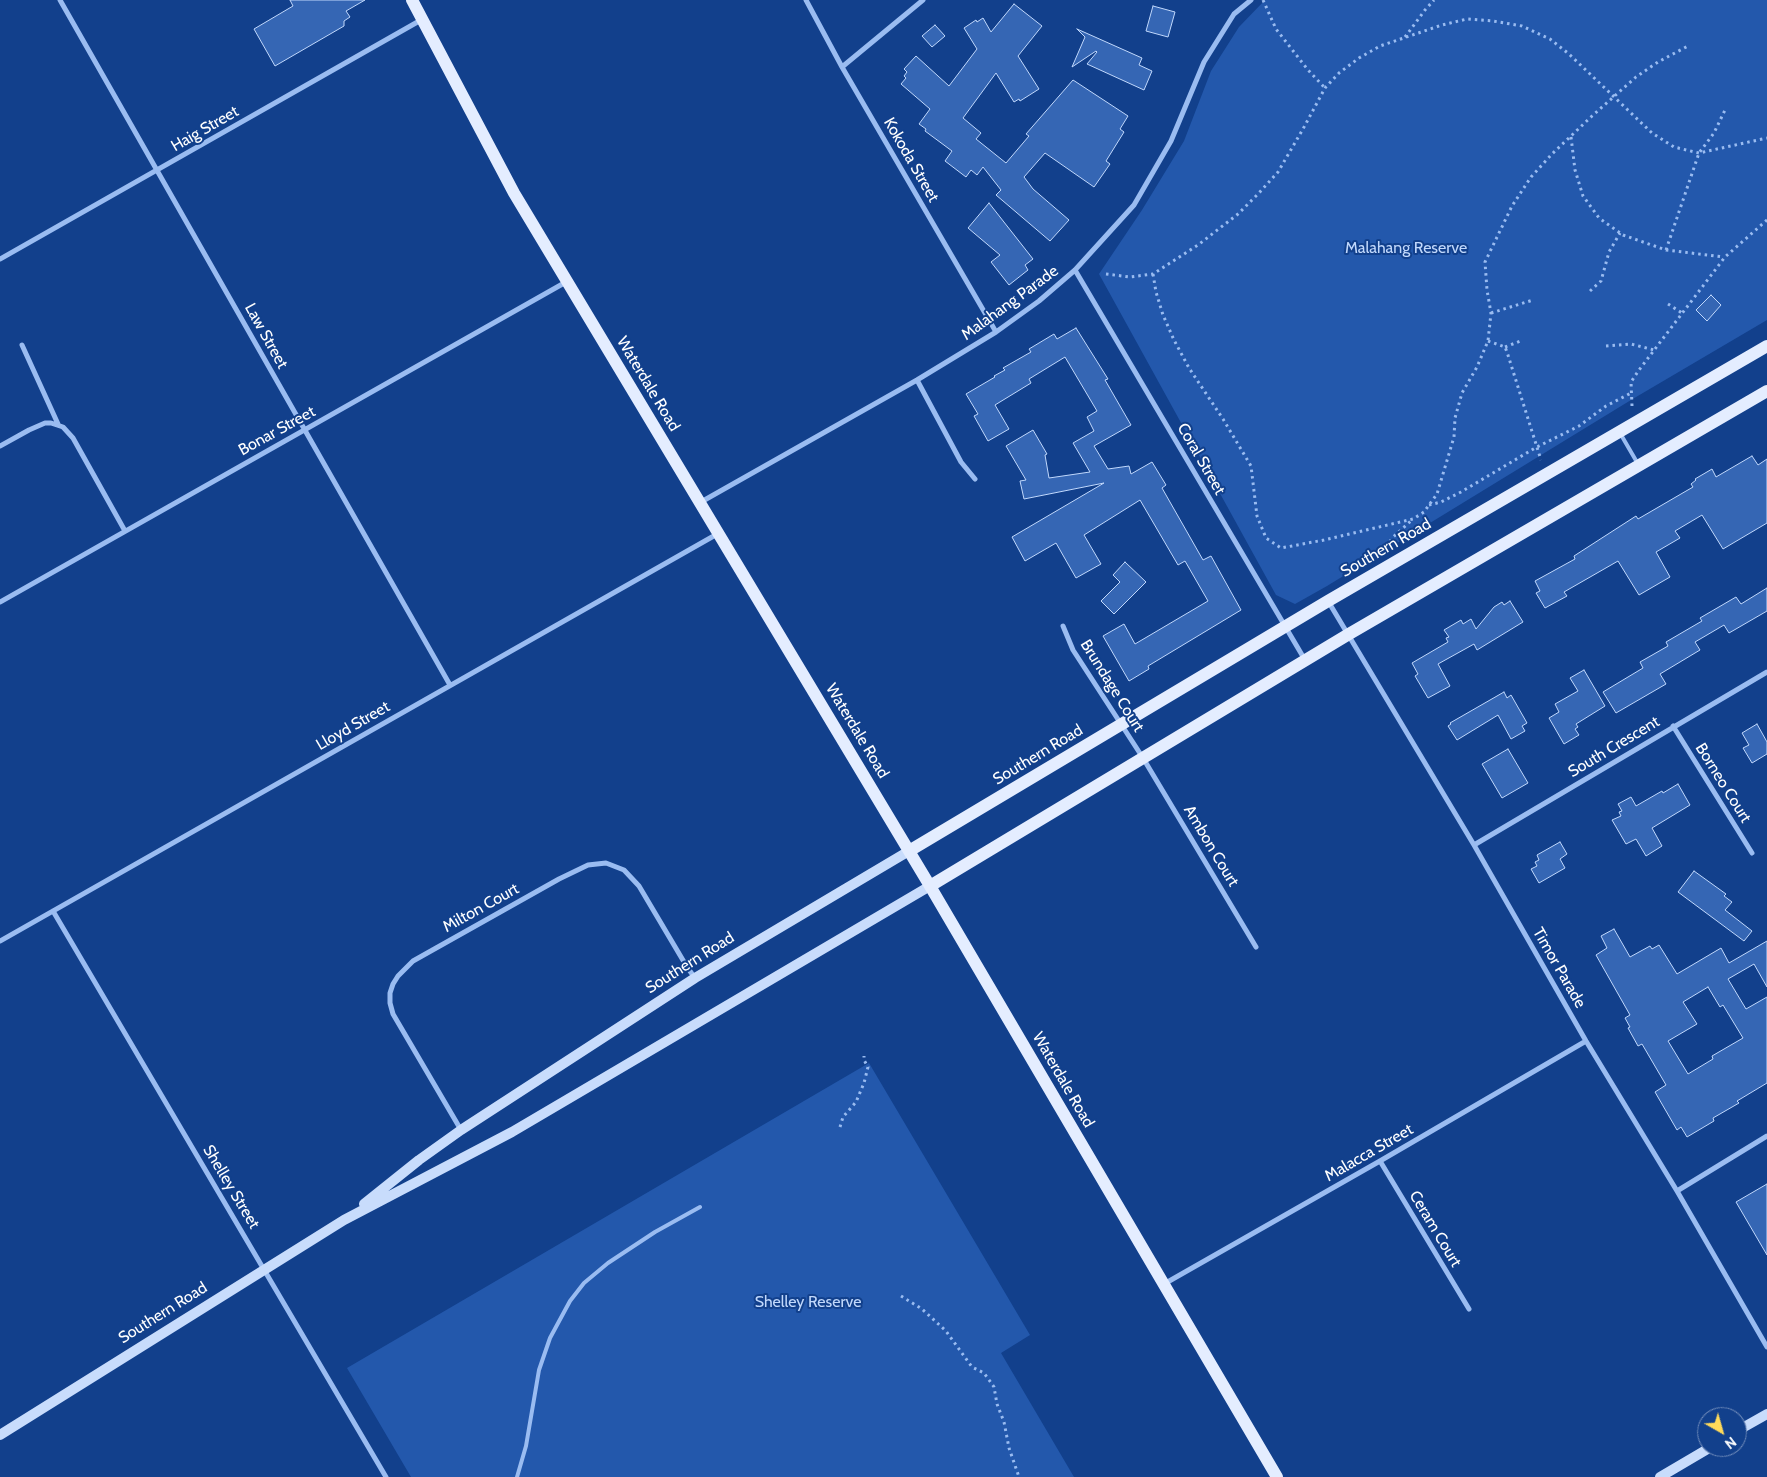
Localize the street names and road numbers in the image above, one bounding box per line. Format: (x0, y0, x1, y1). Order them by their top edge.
street label: Haig Street (168, 102, 242, 156)
street label: Kokoda Street (879, 114, 943, 206)
street label: Malahang Parade (958, 261, 1062, 345)
street label: Law Street (240, 300, 292, 372)
street label: Waterdale Road (612, 333, 684, 435)
street label: Bonar Street (235, 402, 319, 460)
street label: Coral Street (1173, 420, 1229, 498)
street label: Southern Road (1337, 514, 1435, 582)
street label: Brundage Court (1076, 636, 1148, 736)
street label: Waterdale Road (821, 680, 893, 782)
street label: Lloyd Street (313, 697, 393, 755)
street label: South Crescent (1565, 712, 1663, 782)
street label: Southern Road (990, 721, 1086, 789)
street label: Borneo Court (1691, 740, 1755, 826)
street label: Ambon Court (1179, 802, 1243, 890)
street label: Milton Court (440, 879, 522, 937)
street label: Timor Parade (1528, 924, 1590, 1012)
street label: Southern Road (642, 928, 738, 998)
street label: Waterdale Road (1028, 1029, 1098, 1131)
street label: Malacca Street (1321, 1120, 1417, 1186)
street label: Shelley Street (198, 1142, 264, 1232)
street label: Ceram Court (1405, 1187, 1465, 1271)
street label: Southern Road (115, 1278, 211, 1348)

